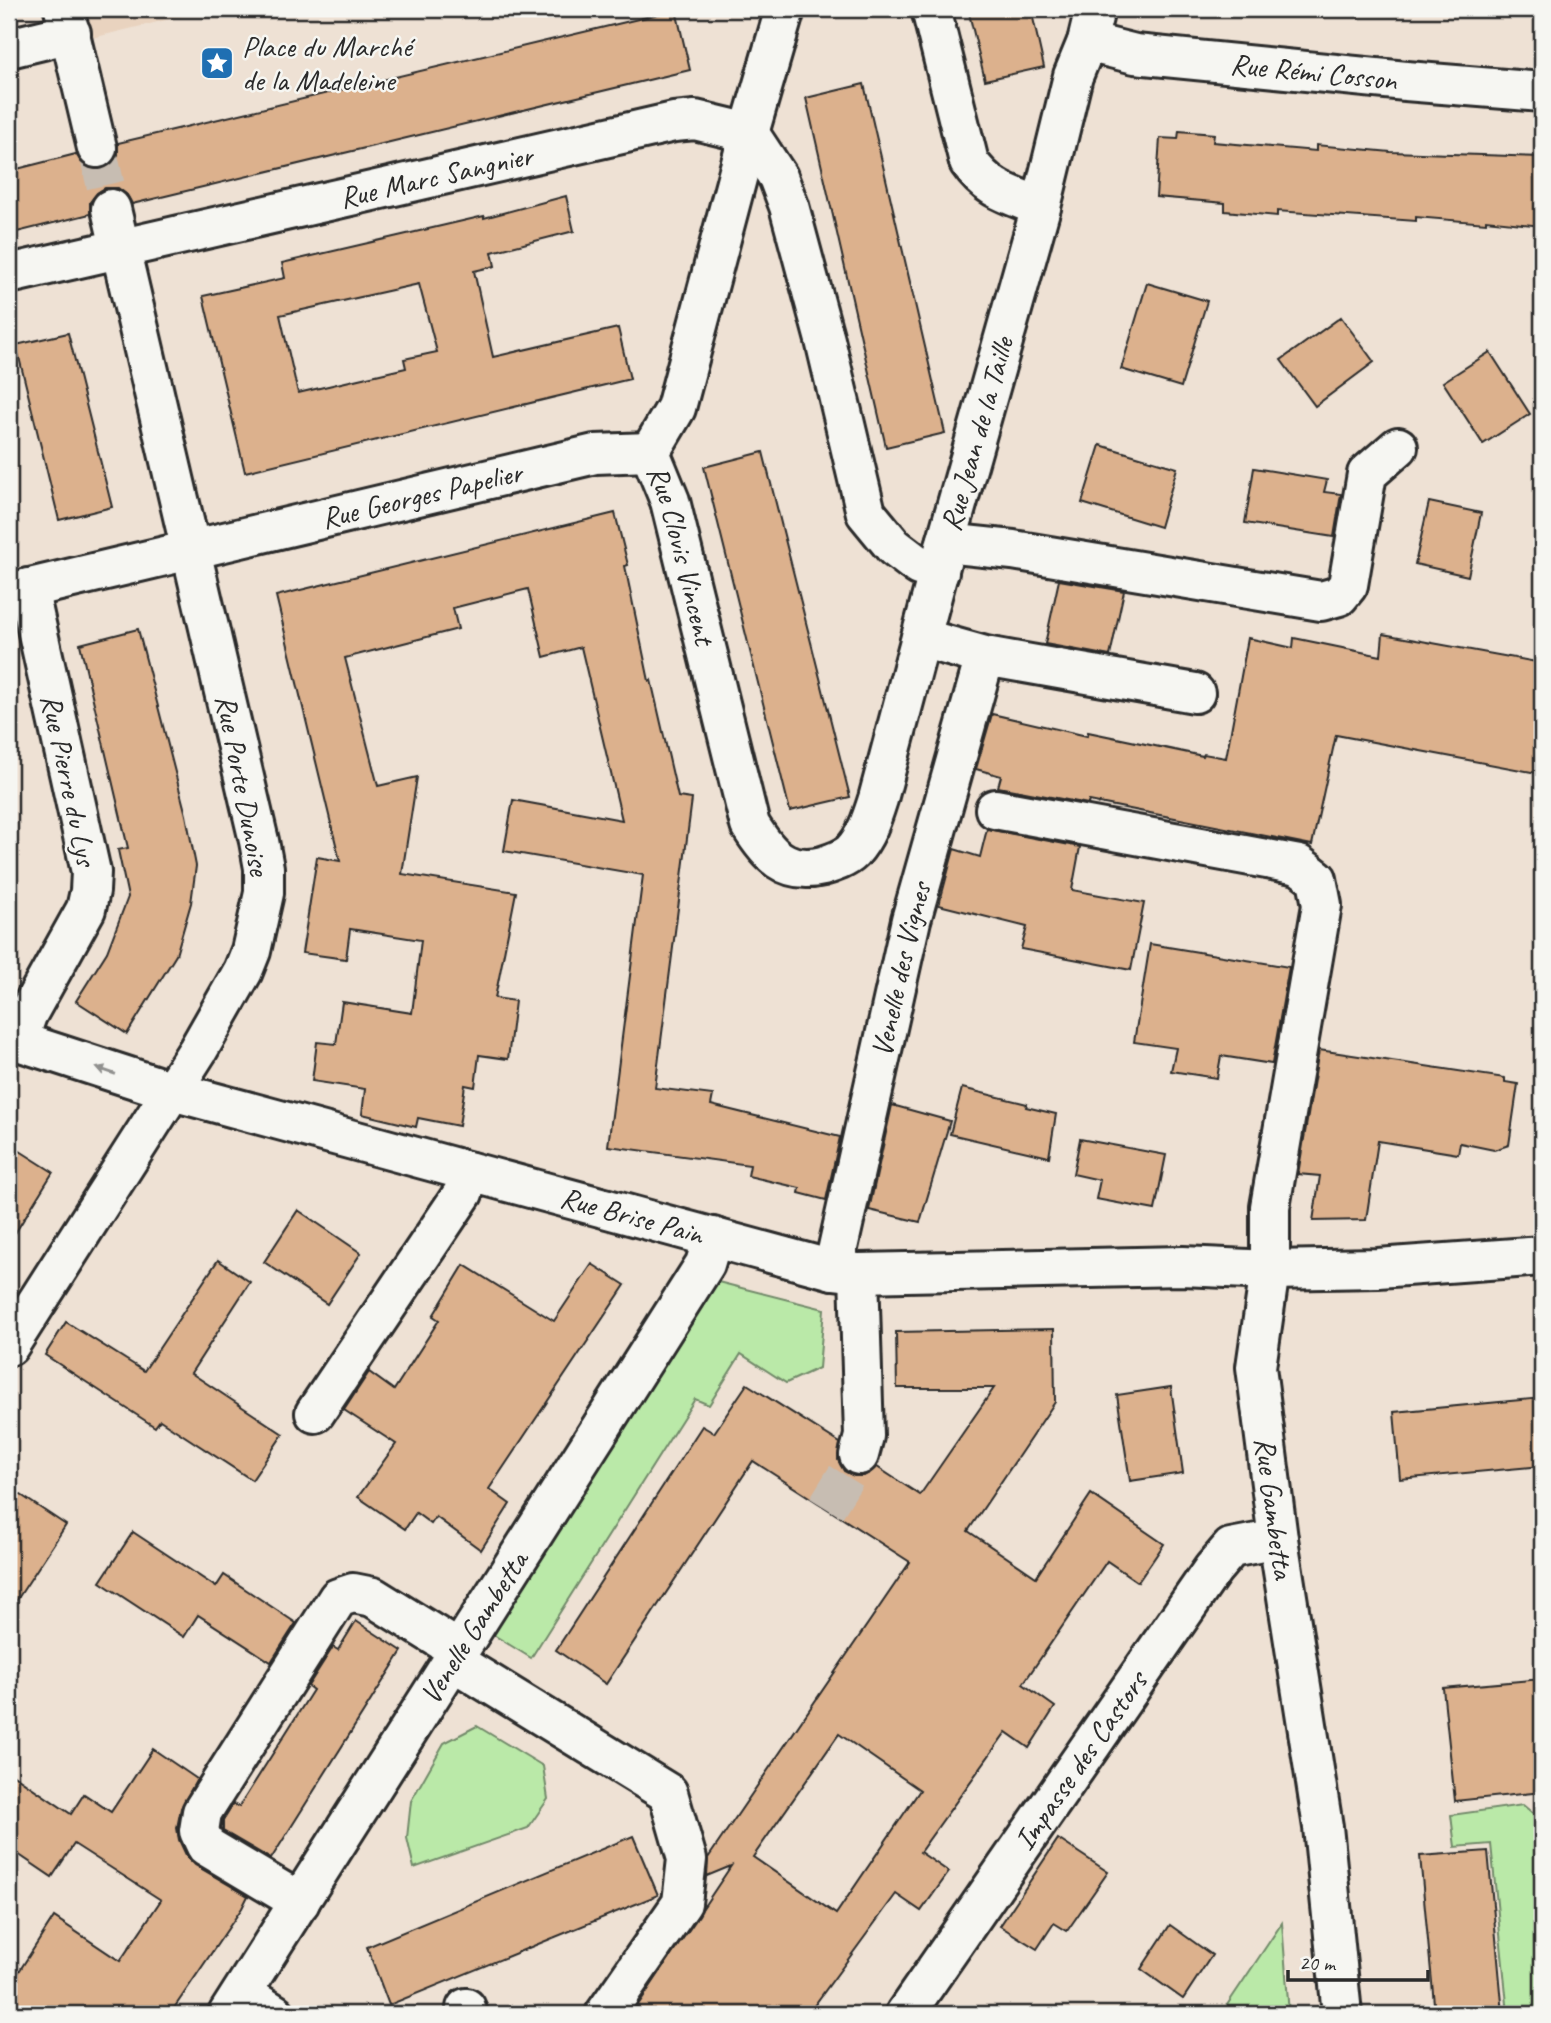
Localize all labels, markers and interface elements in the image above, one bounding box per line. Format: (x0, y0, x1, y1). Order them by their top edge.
place label: Place du Marché de la Madeleine (242, 27, 416, 99)
place icon: Place du Marché de la Madeleine (198, 44, 236, 82)
street label: Rue Rémi Cosson (1229, 45, 1400, 99)
street label: Rue Marc Sangnier (336, 135, 538, 217)
street label: Rue Jean de la Taille (931, 331, 1023, 535)
street label: Rue Georges Papelier (318, 453, 528, 537)
street label: Rue Clovis Vincent (638, 460, 724, 651)
street label: Rue Pierre du Lys (32, 691, 106, 872)
street label: Rue Porte Dunoise (207, 691, 280, 881)
street label: Venelle des Vignes (862, 875, 940, 1060)
one-way arrow (96, 1065, 117, 1076)
street label: Rue Brise Pain (556, 1178, 709, 1253)
street label: Rue Gambetta (1246, 1435, 1303, 1583)
street label: Venelle Gambetta (411, 1542, 538, 1711)
street label: Impasse des Castors (1005, 1662, 1157, 1857)
scale bar (1288, 1939, 1428, 1983)
text: 20 m (1299, 1950, 1337, 1976)

